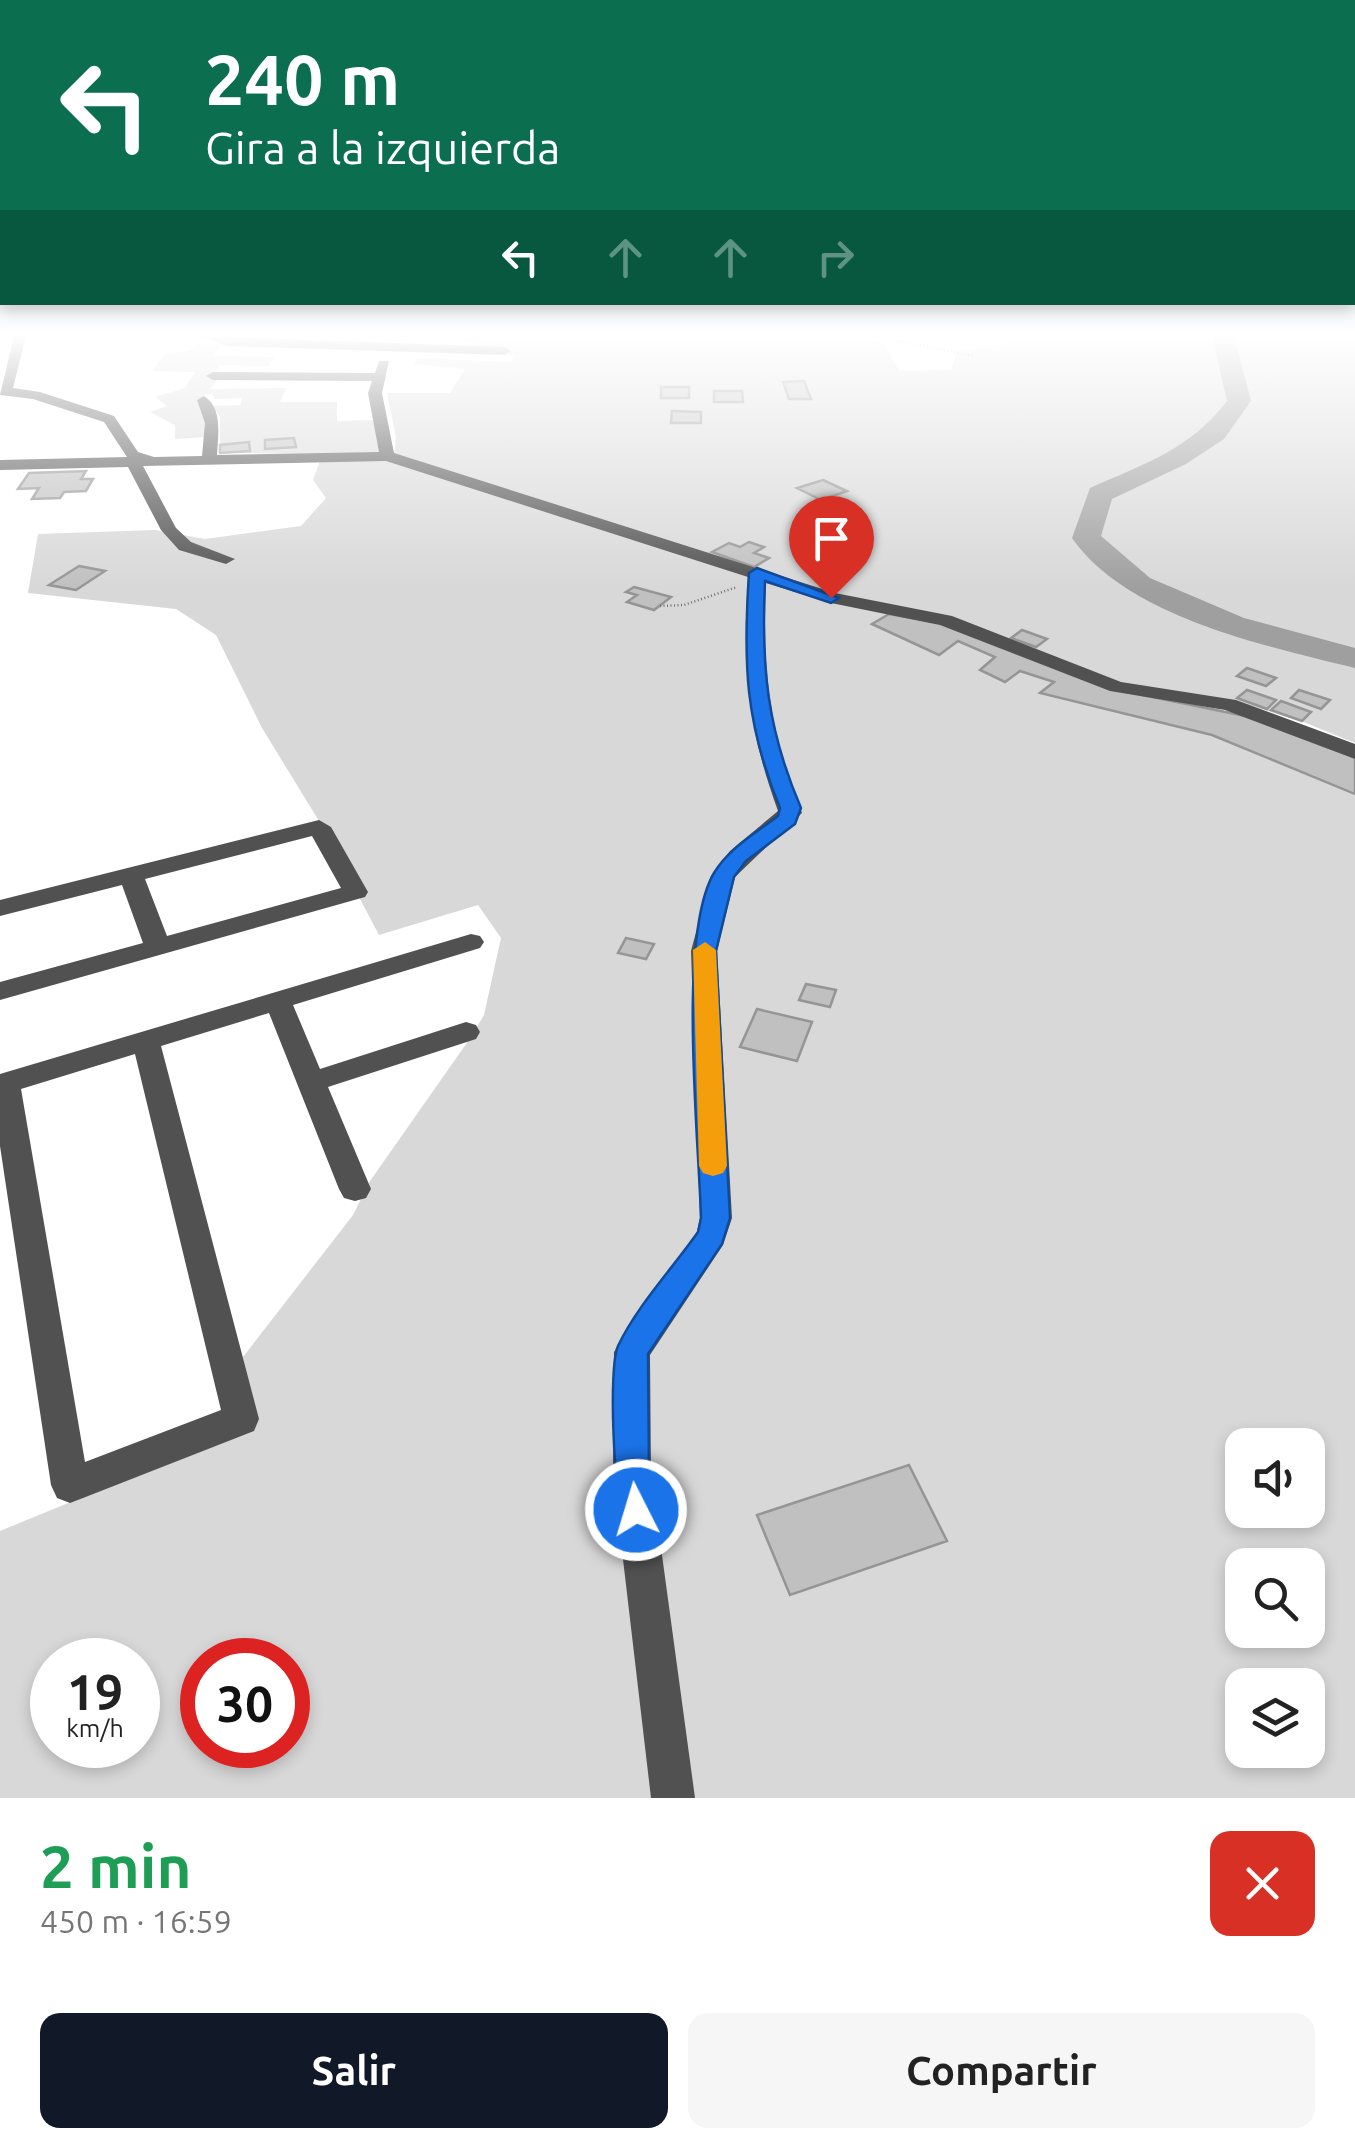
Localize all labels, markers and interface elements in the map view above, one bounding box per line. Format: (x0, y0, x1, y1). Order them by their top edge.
icon: left (40, 40, 170, 170)
text: 240 m (205, 40, 400, 118)
text: Gira a la izquierda (205, 122, 561, 173)
icon: left (493, 230, 548, 285)
icon: ahead (598, 230, 653, 285)
icon: ahead (703, 230, 758, 285)
icon: right (808, 230, 863, 285)
pin (789, 496, 874, 599)
icon: arrive (804, 511, 859, 566)
map controls (1225, 1428, 1325, 1768)
button: sound (1225, 1428, 1325, 1528)
position arrow (584, 1458, 688, 1562)
button: search (1225, 1548, 1325, 1648)
speed limit sign: 30 (180, 1638, 310, 1768)
text: 19 (67, 1663, 123, 1719)
button: layers (1225, 1668, 1325, 1768)
text: km/h (66, 1714, 124, 1742)
button: close (1210, 1831, 1315, 1936)
text: 2 min (40, 1832, 192, 1899)
text: 450 m · 16:59 (40, 1903, 232, 1939)
button: Salir (40, 2013, 668, 2128)
button: Compartir (688, 2013, 1315, 2128)

